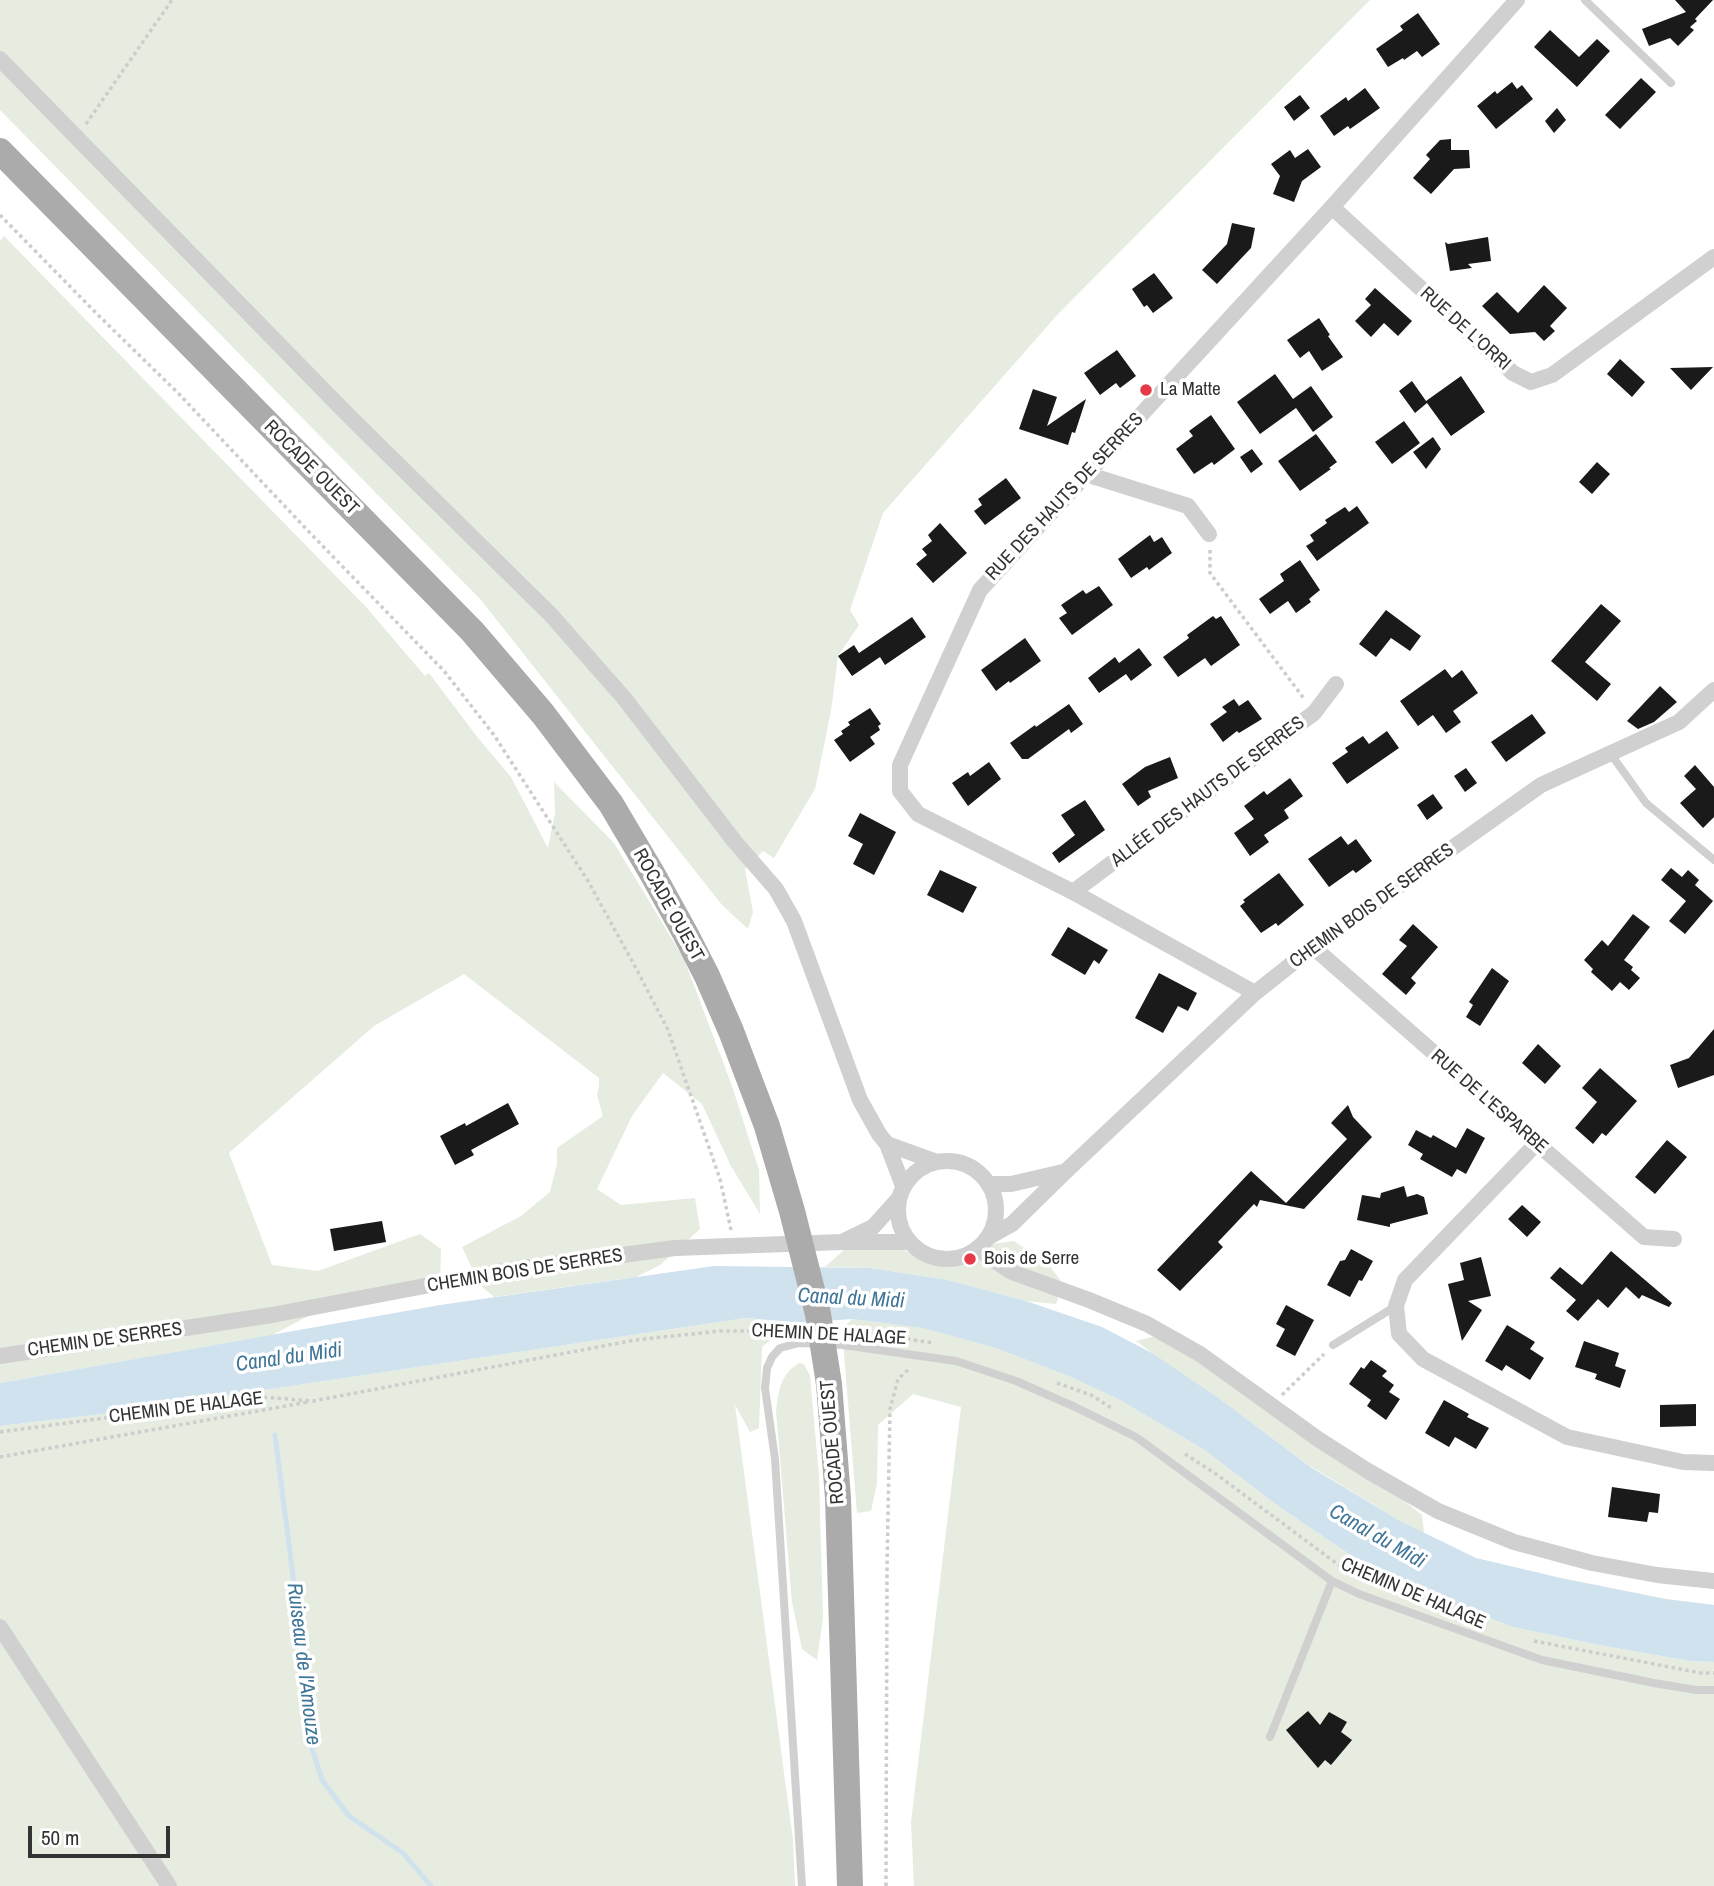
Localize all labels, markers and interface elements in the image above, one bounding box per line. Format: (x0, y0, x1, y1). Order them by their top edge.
street label: RUE DE L'ORRI (1415, 282, 1515, 376)
place label: La Matte (1160, 379, 1221, 401)
marker: La Matte (1138, 382, 1154, 398)
street label: RUE DES HAUTS DE SERRES (981, 408, 1149, 586)
street label: ROCADE OUEST (259, 416, 363, 520)
street label: ALLÉE DES HAUTS DE SERRES (1107, 712, 1309, 872)
street label: CHEMIN BOIS DE SERRES (1285, 839, 1459, 973)
street label: ROCADE OUEST (628, 845, 708, 965)
street label: RUE DE L'ESPARBE (1426, 1045, 1552, 1159)
street label: CHEMIN BOIS DE SERRES (426, 1244, 624, 1298)
place label: Bois de Serre (984, 1248, 1079, 1270)
marker: Bois de Serre (962, 1251, 978, 1267)
water label: Canal du Midi (797, 1284, 905, 1314)
street label: CHEMIN DE SERRES (26, 1318, 184, 1362)
street label: CHEMIN DE HALAGE (751, 1320, 907, 1350)
water label: Canal du Midi (234, 1338, 344, 1378)
street label: ROCADE OUEST (816, 1379, 850, 1505)
street label: CHEMIN DE HALAGE (108, 1387, 264, 1429)
water label: Canal du Midi (1324, 1499, 1430, 1575)
street label: CHEMIN DE HALAGE (1337, 1553, 1489, 1635)
water label: Ruiseau de l'Amouze (281, 1581, 325, 1747)
scale bar (32, 1812, 173, 1856)
text: 50 m (41, 1823, 79, 1852)

